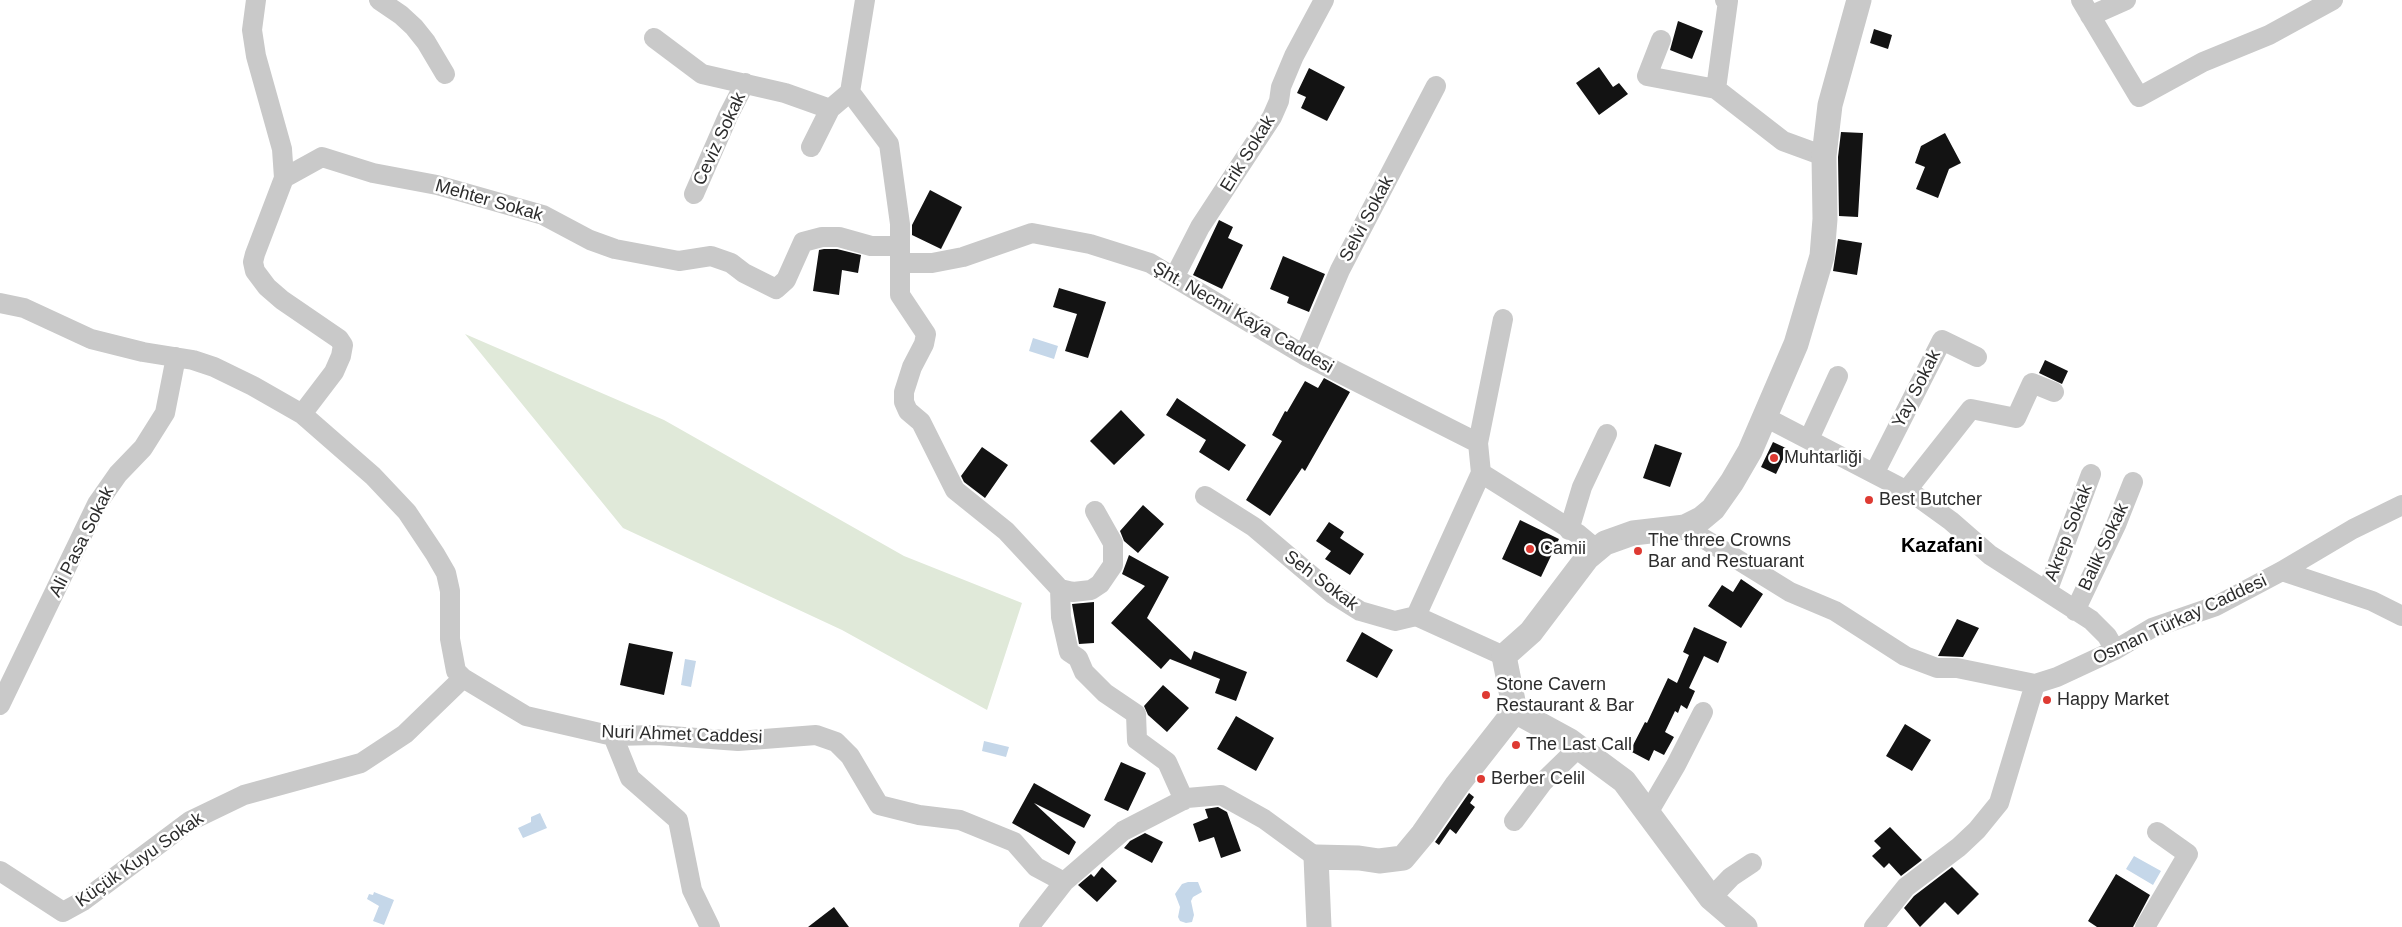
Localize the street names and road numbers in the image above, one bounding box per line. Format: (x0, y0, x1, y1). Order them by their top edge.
street label: Ceviz Sokak (689, 89, 751, 189)
street label: Erik Sokak (1216, 112, 1280, 196)
street label: Selvi Sokak (1335, 172, 1399, 266)
street label: Mehter Sokak (433, 175, 545, 227)
street label: Şht. Necmi Kaýa Caddesi (1149, 257, 1337, 379)
street label: Yay Sokak (1888, 346, 1946, 432)
street label: Akrep Sokak (2041, 481, 2097, 585)
street label: Ali Pasa Sokak (45, 483, 119, 601)
street label: Balik Sokak (2074, 500, 2134, 594)
street label: Seh Sokak (1280, 546, 1362, 616)
street label: Osman Türkay Caddesi (2090, 570, 2270, 670)
street label: Nuri Ahmet Caddesi (601, 721, 763, 749)
street label: Küçük Kuyu Sokak (72, 808, 208, 912)

